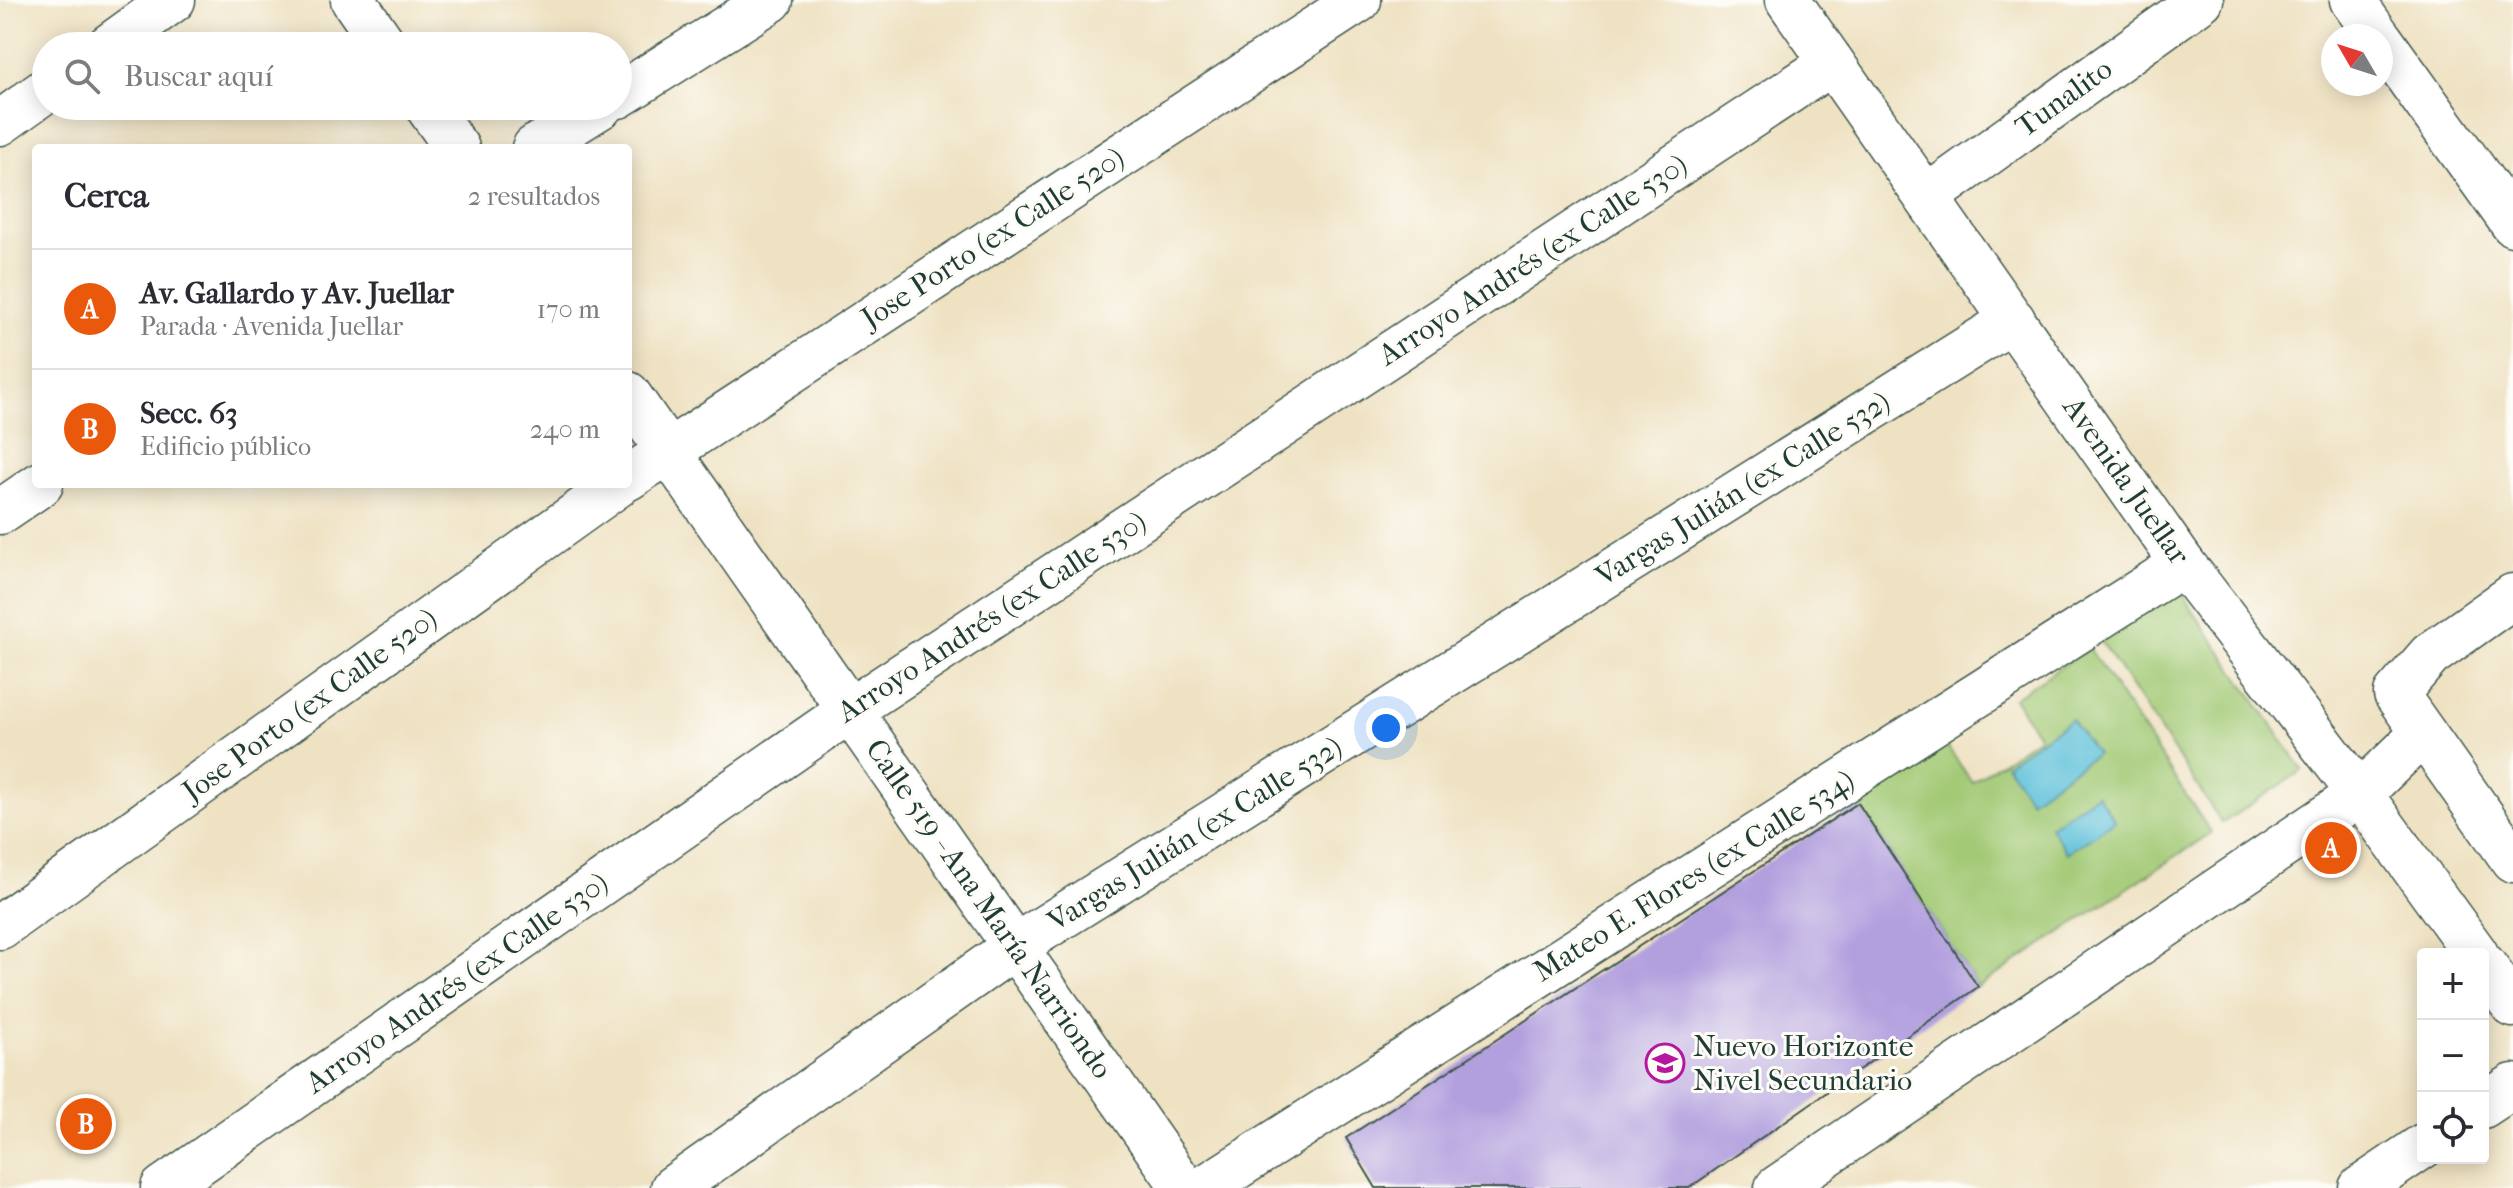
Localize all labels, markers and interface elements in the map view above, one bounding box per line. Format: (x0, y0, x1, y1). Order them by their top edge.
north arrow (2321, 24, 2393, 96)
search box (32, 32, 632, 120)
street label: Tunalito (2009, 51, 2119, 145)
icon: search (60, 54, 104, 98)
text: Buscar aquí (124, 59, 273, 94)
street label: Jose Porto (ex Calle 520) (853, 140, 1131, 337)
street label: Arroyo Andrés (ex Calle 530) (1371, 147, 1694, 374)
text: Cerca (64, 176, 149, 216)
text: 2 resultados (468, 181, 600, 212)
text: Av. Gallardo y Av. Juellar (140, 276, 454, 311)
text: A (82, 294, 98, 325)
text: 170 m (537, 294, 600, 325)
text: Parada · Avenida Juellar (140, 311, 403, 342)
street label: Vargas Julián (ex Calle 532) (1589, 384, 1896, 594)
street label: Avenida Juellar (2055, 390, 2197, 572)
text: Secc. 63 (140, 396, 238, 431)
text: B (82, 414, 98, 445)
text: 240 m (530, 414, 600, 445)
text: Edificio público (140, 431, 311, 462)
street label: Arroyo Andrés (ex Calle 530) (830, 504, 1153, 731)
street label: Jose Porto (ex Calle 520) (174, 601, 444, 810)
your location (1366, 708, 1406, 748)
street label: Vargas Julián (ex Calle 532) (1041, 729, 1348, 939)
street label: Calle 519 - Ana María Narriondo (858, 733, 1120, 1085)
street label: Mateo E. Flores (ex Calle 534) (1527, 763, 1861, 989)
pin: A (2305, 818, 2357, 878)
street label: Arroyo Andrés (ex Calle 530) (298, 865, 615, 1101)
map controls (2417, 948, 2489, 1164)
button: + (2417, 948, 2489, 1020)
button: − (2417, 1020, 2489, 1092)
place label: Nuevo Horizonte Nivel Secundario (1693, 1029, 1914, 1098)
school or university icon: Nuevo Horizonte Nivel Secundario (1644, 1042, 1686, 1084)
button: locate (2417, 1092, 2489, 1164)
pin: B (60, 1094, 112, 1154)

